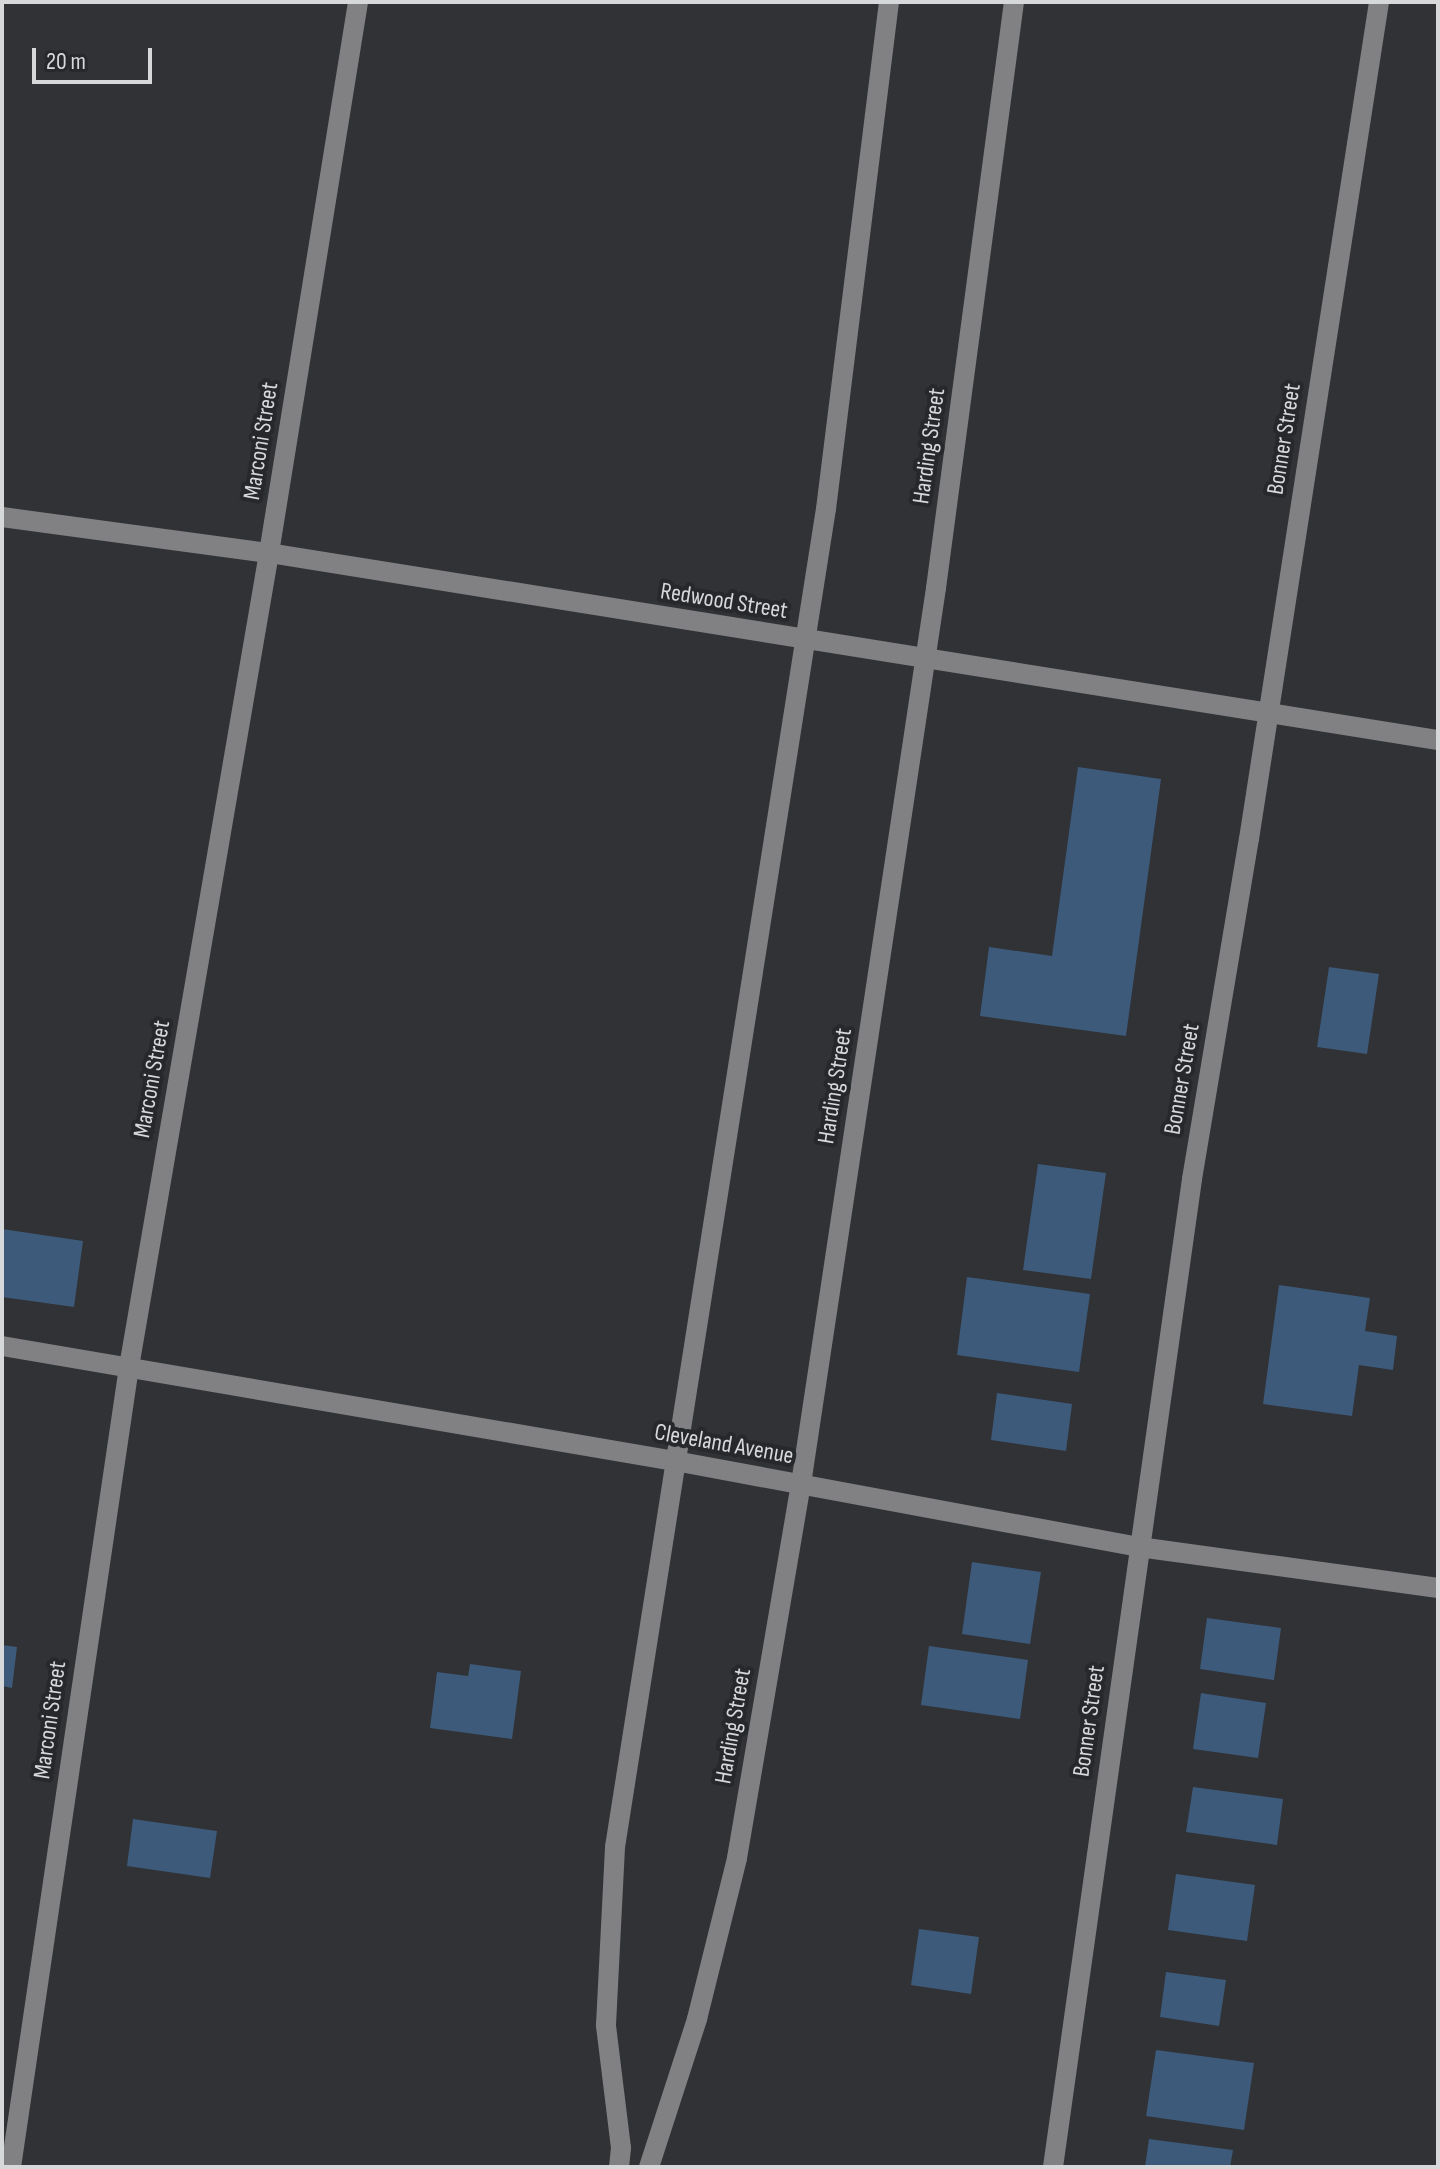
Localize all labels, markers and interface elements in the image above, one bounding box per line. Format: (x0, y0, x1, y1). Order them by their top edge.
scale bar (36, 32, 156, 82)
text: 20 m (46, 47, 86, 76)
street label: Marconi Street (237, 380, 285, 502)
street label: Bonner Street (1261, 381, 1307, 497)
street label: Harding Street (907, 386, 951, 506)
street label: Redwood Street (658, 577, 790, 625)
street label: Marconi Street (128, 1018, 176, 1140)
street label: Bonner Street (1158, 1021, 1206, 1137)
street label: Harding Street (812, 1026, 858, 1146)
street label: Cleveland Avenue (652, 1418, 796, 1470)
street label: Marconi Street (27, 1659, 73, 1781)
street label: Bonner Street (1067, 1663, 1111, 1779)
street label: Harding Street (709, 1666, 757, 1786)

